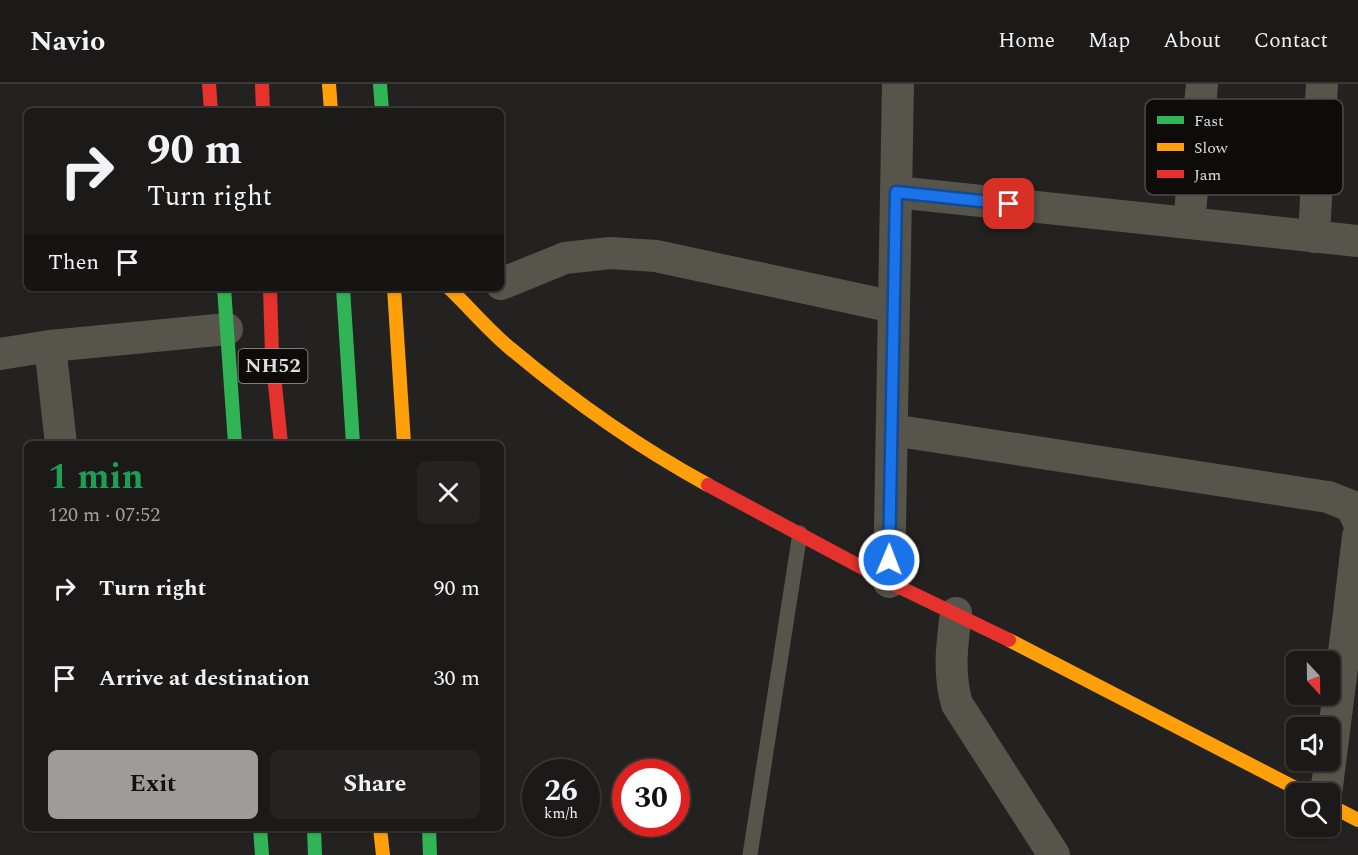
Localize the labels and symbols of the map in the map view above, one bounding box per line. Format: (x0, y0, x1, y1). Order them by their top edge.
legend (1145, 99, 1343, 195)
text: Fast (1194, 109, 1224, 133)
text: Slow (1194, 136, 1229, 160)
text: Jam (1194, 163, 1222, 187)
pin (983, 178, 1034, 229)
road number: NH52 (238, 349, 308, 383)
position arrow (857, 528, 921, 592)
north arrow (1286, 651, 1340, 705)
speed limit sign: 30 (612, 759, 690, 837)

